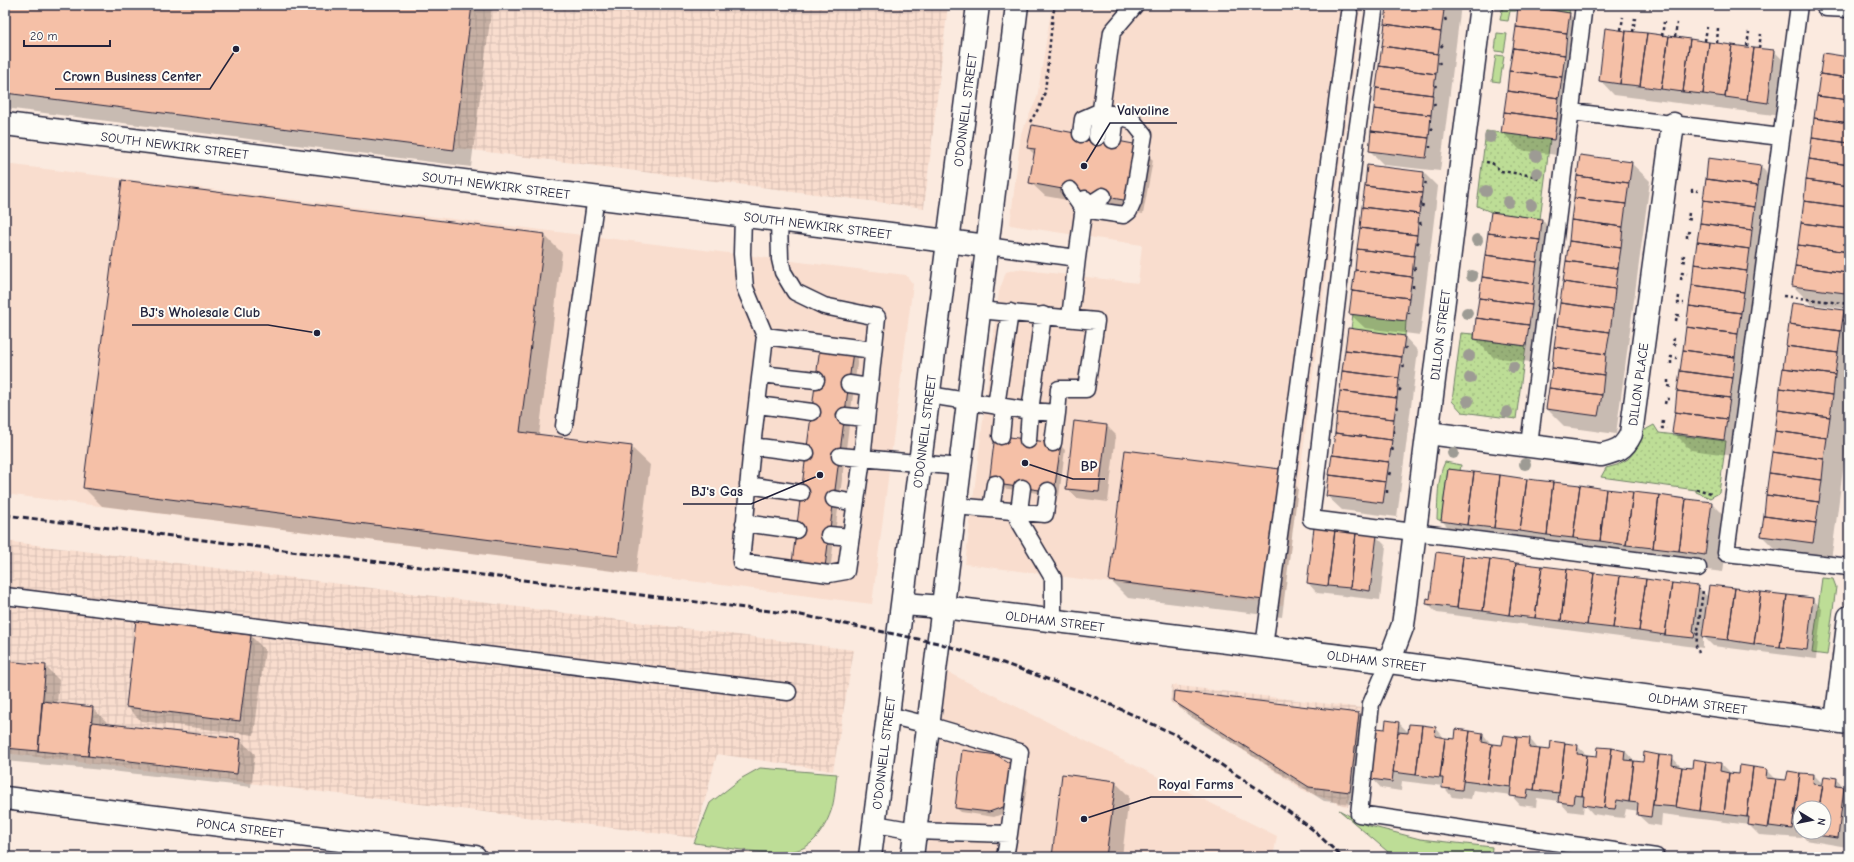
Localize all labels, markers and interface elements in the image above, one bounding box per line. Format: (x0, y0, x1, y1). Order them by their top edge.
scale bar (24, 22, 110, 48)
text: 20 m (30, 29, 58, 43)
street label: O'DONNELL STREET (951, 52, 980, 168)
callout: Crown Business Center (55, 63, 210, 89)
text: Crown Business Center (63, 68, 202, 85)
callout: Valvoline (1110, 97, 1177, 123)
text: Valvoline (1117, 102, 1169, 119)
street label: SOUTH NEWKIRK STREET (100, 129, 250, 162)
street label: SOUTH NEWKIRK STREET (421, 169, 571, 202)
street label: SOUTH NEWKIRK STREET (743, 209, 893, 242)
street label: DILLON STREET (1427, 289, 1453, 381)
callout: BJ's Wholesale Club (132, 299, 268, 325)
text: BJ's Wholesale Club (140, 304, 260, 321)
street label: DILLON PLACE (1625, 342, 1651, 427)
street label: O'DONNELL STREET (910, 374, 939, 489)
callout: BP (1073, 453, 1105, 479)
text: BP (1081, 458, 1097, 475)
callout: BJ's Gas (683, 478, 751, 504)
text: BJ's Gas (691, 483, 743, 500)
street label: OLDHAM STREET (1005, 608, 1105, 635)
street label: OLDHAM STREET (1326, 647, 1427, 675)
street label: OLDHAM STREET (1647, 689, 1748, 717)
street label: O'DONNELL STREET (869, 695, 898, 810)
callout: Royal Farms (1151, 771, 1242, 797)
text: Royal Farms (1159, 776, 1233, 793)
north arrow (1792, 800, 1832, 840)
street label: PONCA STREET (195, 815, 285, 841)
text: N (1814, 817, 1828, 826)

